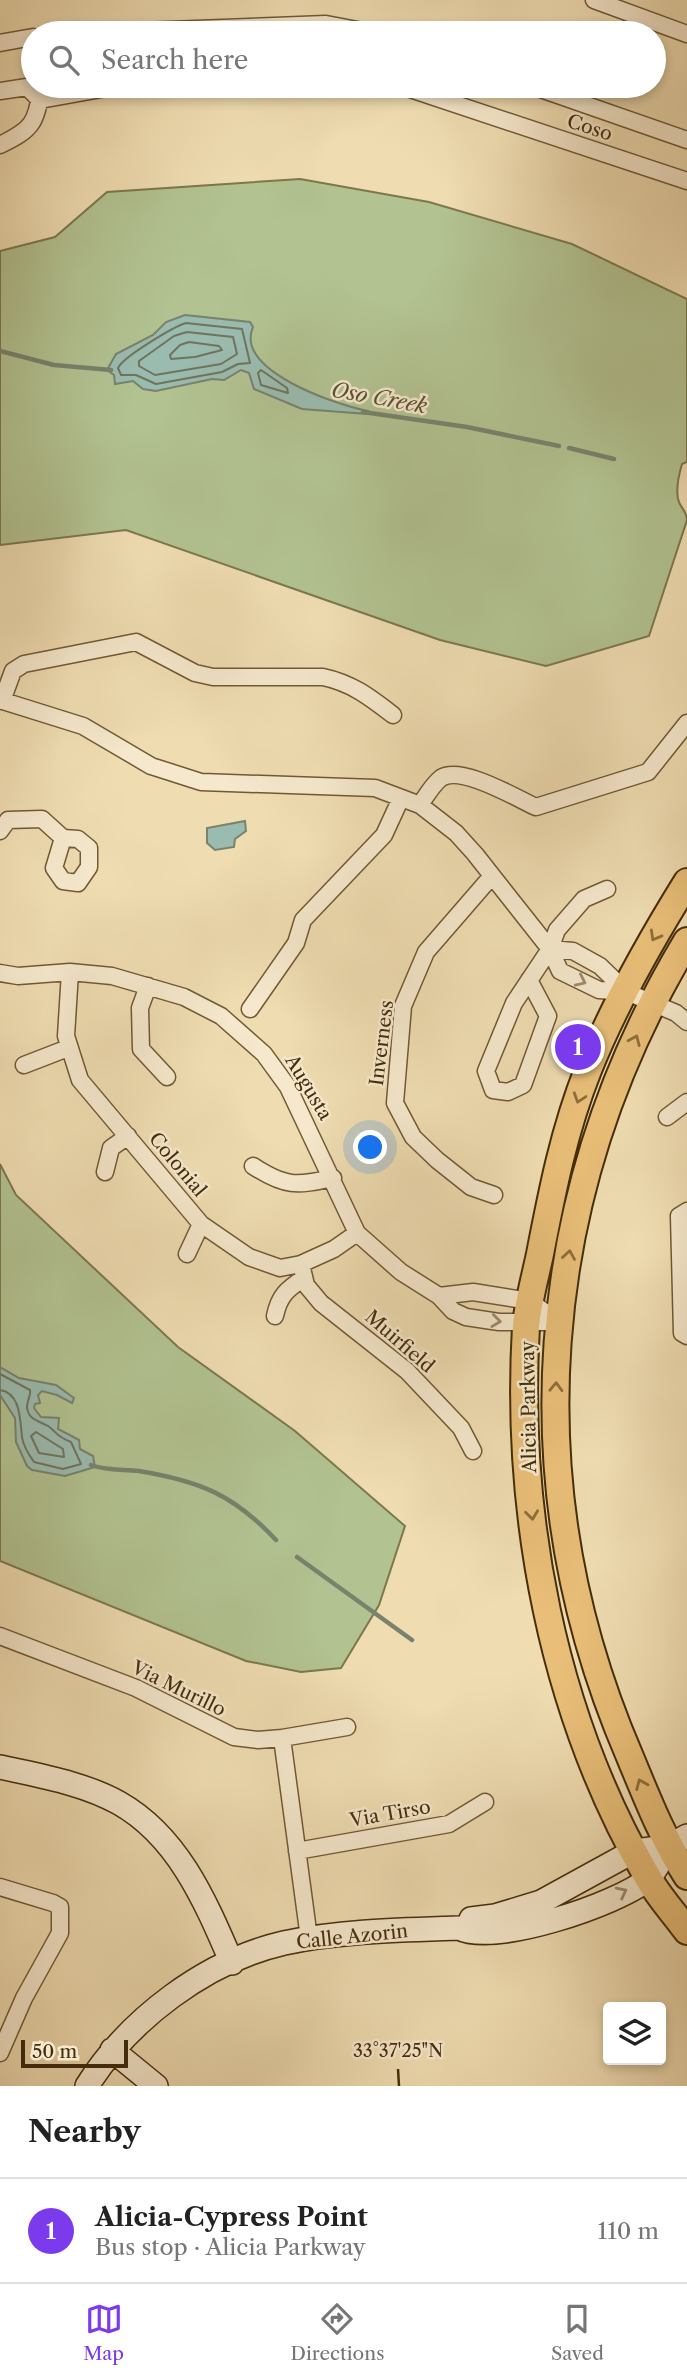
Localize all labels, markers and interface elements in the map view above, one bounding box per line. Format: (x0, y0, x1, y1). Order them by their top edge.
search box (21, 21, 666, 98)
icon: search (45, 41, 83, 79)
text: Search here (101, 44, 248, 76)
street label: Coso (564, 109, 615, 146)
water label: Oso Creek (329, 377, 429, 418)
one-way arrow (650, 929, 663, 941)
one-way arrow (574, 973, 586, 987)
street label: Inverness (365, 999, 398, 1087)
pin: 1 (555, 1021, 601, 1073)
one-way arrow (627, 1035, 641, 1047)
street label: Augusta (280, 1050, 337, 1124)
one-way arrow (572, 1092, 587, 1104)
street label: Colonial (144, 1127, 211, 1201)
your location (353, 1130, 387, 1164)
one-way arrow (561, 1249, 576, 1261)
street label: Muirfield (360, 1305, 439, 1378)
one-way arrow (490, 1314, 502, 1329)
street label: Alicia Parkway (516, 1340, 541, 1474)
one-way arrow (548, 1381, 563, 1392)
one-way arrow (524, 1509, 539, 1520)
street label: Via Murillo (127, 1655, 230, 1721)
one-way arrow (635, 1779, 649, 1791)
street label: Via Tirso (347, 1795, 432, 1832)
one-way arrow (615, 1886, 627, 1900)
street label: Calle Azorin (295, 1919, 409, 1954)
map controls (603, 2002, 666, 2065)
button: layers (603, 2002, 666, 2065)
scale bar (21, 2037, 128, 2069)
text: 50 m (32, 2040, 77, 2063)
text: 33°37'25"N (353, 2040, 443, 2062)
text: Nearby (28, 2113, 141, 2150)
text: Alicia-Cypress Point (95, 2201, 368, 2233)
text: 1 (46, 2217, 56, 2245)
text: 110 m (598, 2217, 659, 2245)
text: Bus stop · Alicia Parkway (95, 2233, 366, 2261)
tab: Map (83, 2300, 124, 2365)
tab: Directions (291, 2300, 384, 2365)
tab: Saved (551, 2300, 604, 2365)

